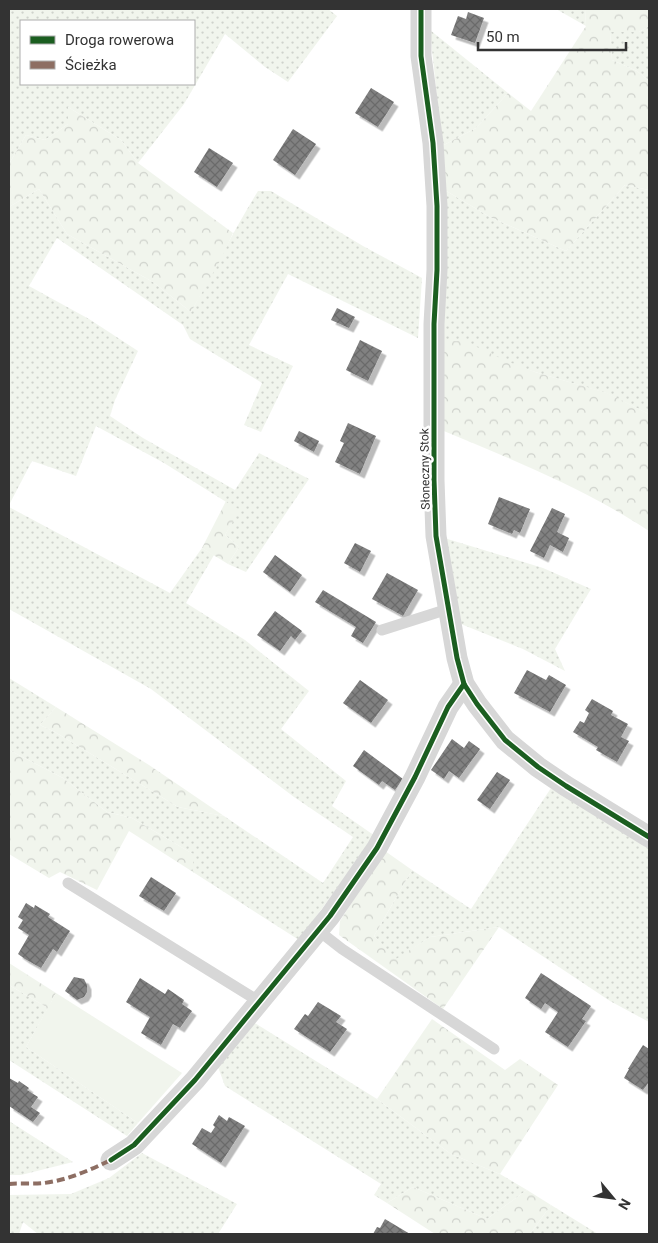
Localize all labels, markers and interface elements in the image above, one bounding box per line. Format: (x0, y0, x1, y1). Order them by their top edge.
legend (20, 20, 195, 85)
scale bar (478, 20, 626, 52)
text: 50 m (486, 28, 520, 46)
text: Droga rowerowa (65, 31, 174, 49)
text: Ścieżka (65, 56, 117, 74)
street label: Słoneczny Stok (417, 427, 433, 510)
north arrow (588, 1173, 638, 1223)
text: N (615, 1196, 634, 1213)

